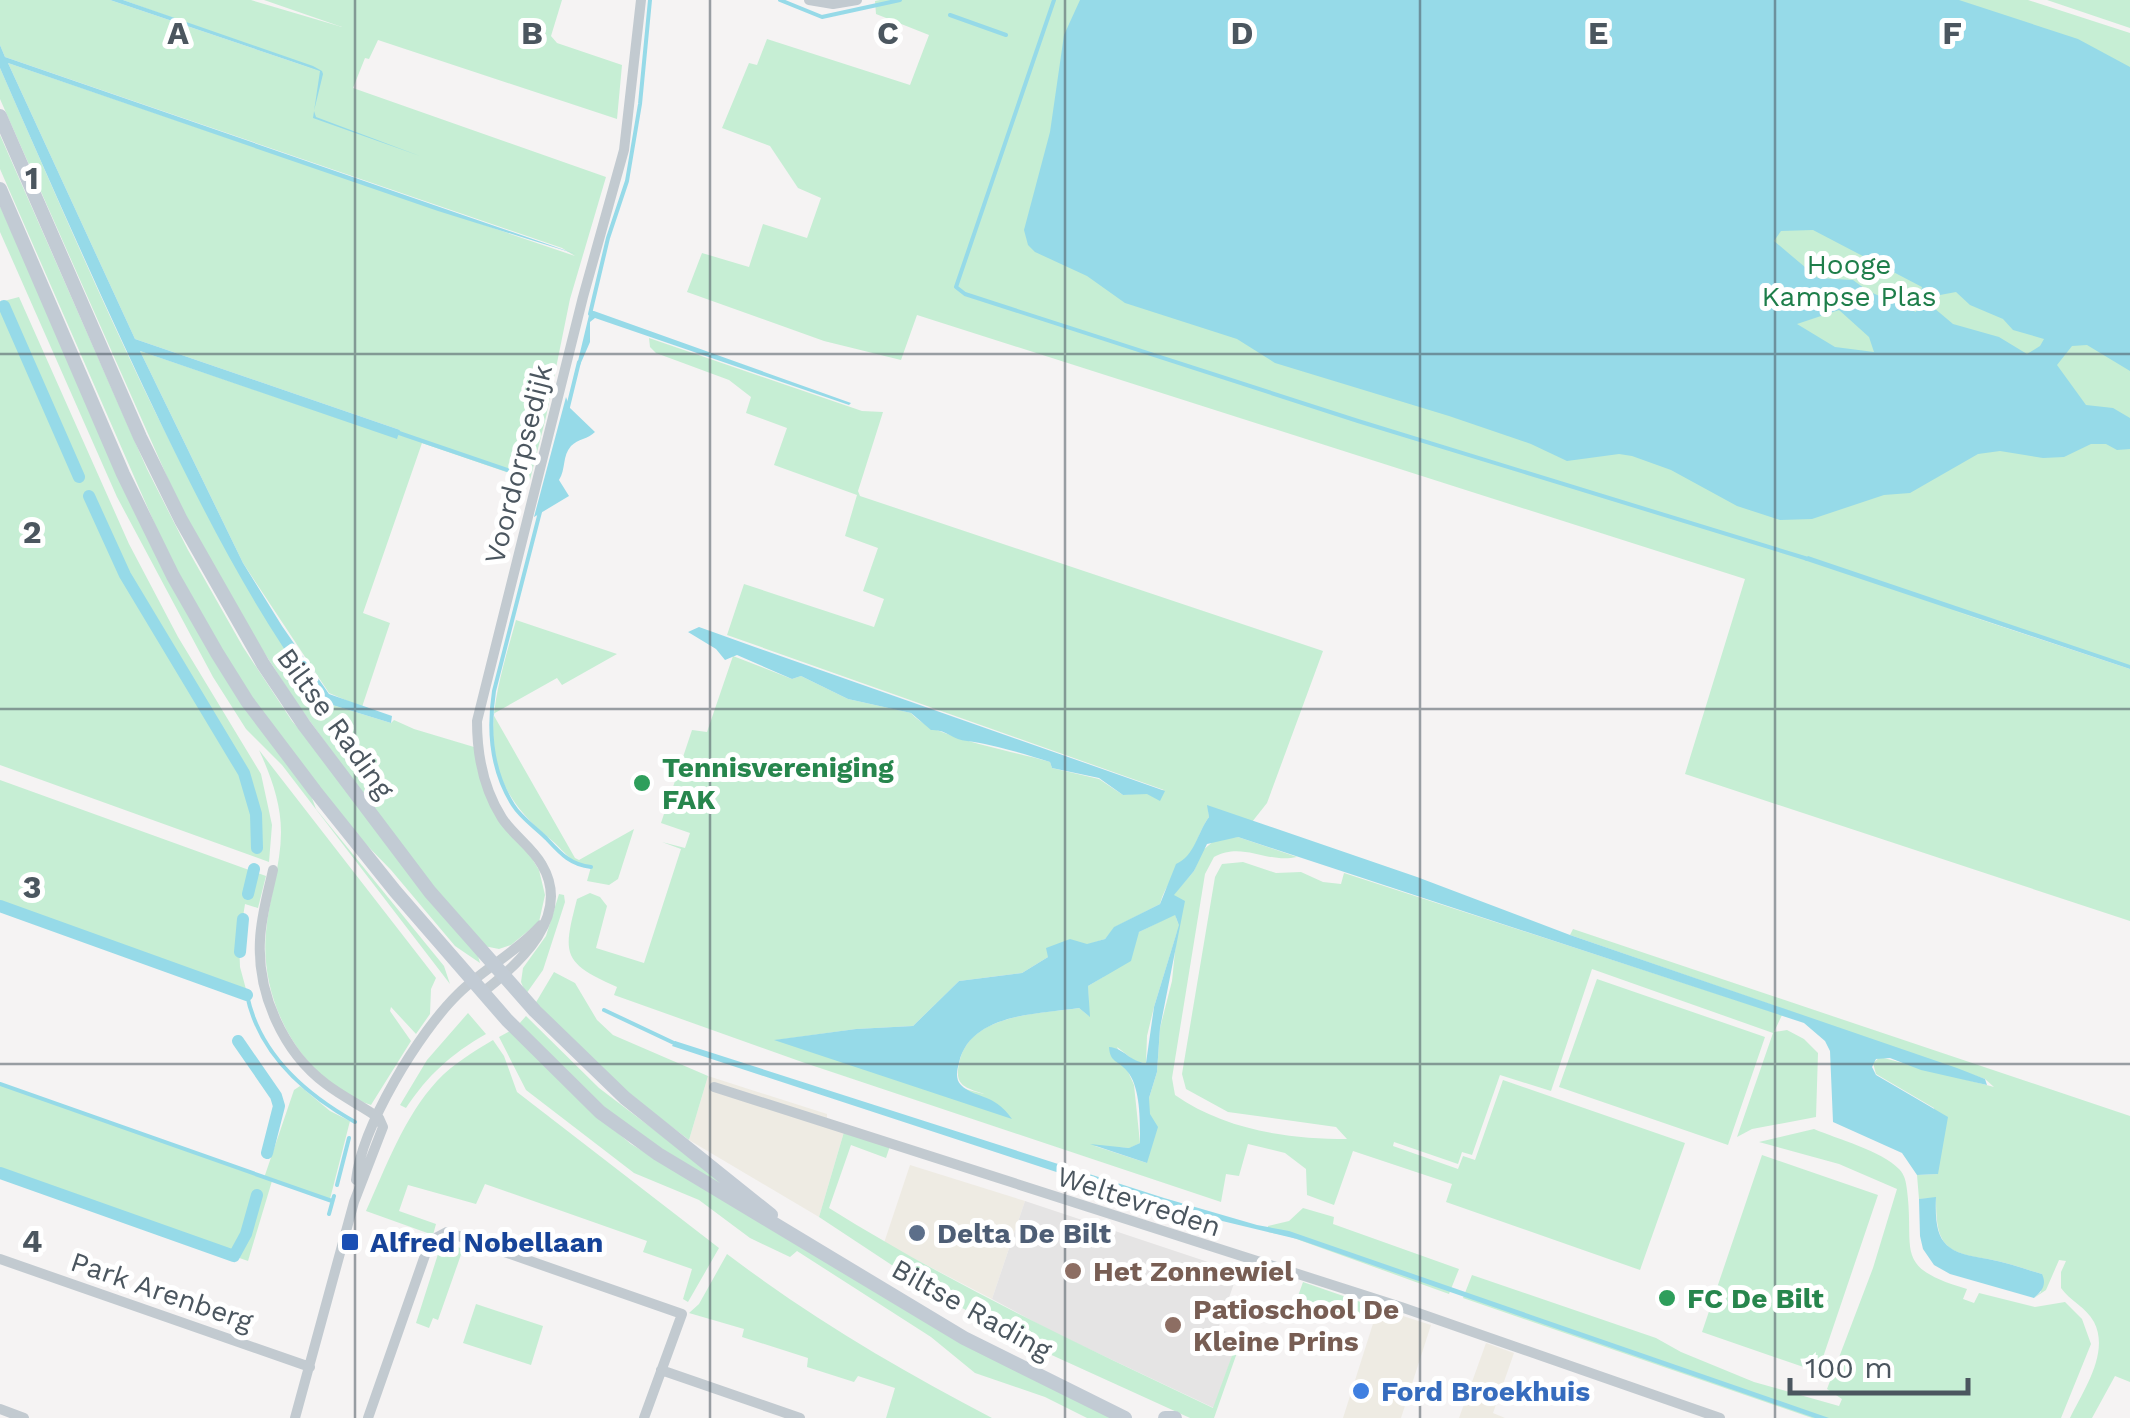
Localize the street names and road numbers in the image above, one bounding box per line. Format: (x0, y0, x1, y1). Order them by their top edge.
street label: Voordorpsedijk (478, 361, 559, 567)
street label: Biltse Rading (270, 642, 401, 805)
street label: Weltevreden (1053, 1159, 1225, 1243)
street label: Park Arenberg (66, 1245, 257, 1338)
street label: Biltse Rading (886, 1252, 1058, 1367)

